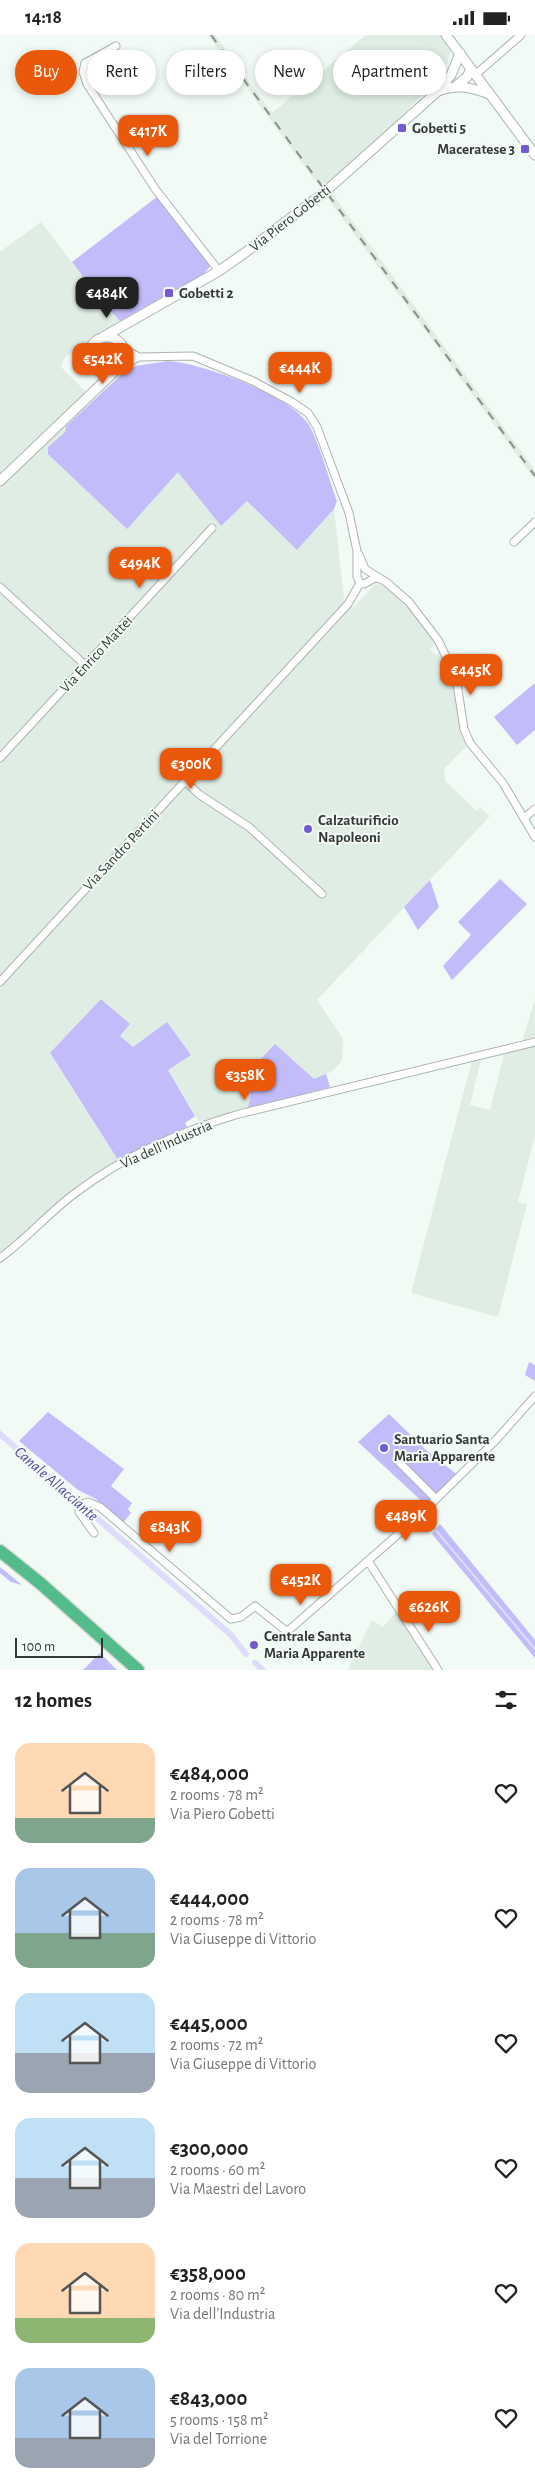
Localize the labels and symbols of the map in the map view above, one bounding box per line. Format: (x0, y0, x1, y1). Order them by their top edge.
pin: €417K (113, 115, 183, 157)
place label: Gobetti 5 (412, 121, 466, 136)
marker: Gobetti 5 (396, 122, 408, 134)
place label: Maceratese 3 (437, 142, 515, 157)
marker: Maceratese 3 (519, 143, 531, 155)
street label: Via Piero Gobetti (247, 182, 334, 255)
pin: €484K (72, 277, 142, 319)
place label: Gobetti 2 (179, 286, 233, 301)
marker: Gobetti 2 (163, 287, 175, 299)
pin: €542K (68, 343, 138, 385)
pin: €444K (265, 351, 335, 394)
pin: €494K (105, 547, 175, 589)
street label: Via Enrico Mattei (57, 613, 136, 696)
pin: €445K (436, 653, 506, 696)
pin: €300K (156, 747, 226, 790)
street label: Via Sandro Pertini (80, 807, 162, 893)
place label: Calzaturificio Napoleoni (318, 813, 399, 845)
marker: Calzaturificio Napoleoni (302, 823, 314, 835)
pin: €358K (210, 1059, 280, 1101)
street label: Via dell'Industria (118, 1117, 214, 1171)
place label: Santuario Santa Maria Apparente (394, 1432, 495, 1464)
marker: Santuario Santa Maria Apparente (378, 1442, 390, 1454)
water label: Canale Allacciante (12, 1443, 101, 1524)
pin: €489K (371, 1499, 441, 1542)
pin: €843K (135, 1511, 205, 1553)
pin: €452K (266, 1563, 336, 1606)
pin: €626K (394, 1591, 464, 1633)
place label: Centrale Santa Maria Apparente (264, 1629, 365, 1661)
scale bar (15, 1635, 102, 1658)
marker: Centrale Santa Maria Apparente (248, 1639, 260, 1651)

